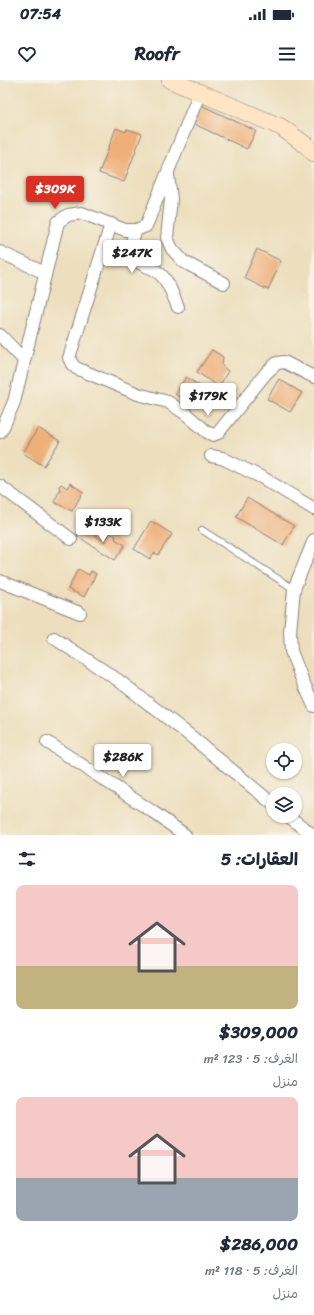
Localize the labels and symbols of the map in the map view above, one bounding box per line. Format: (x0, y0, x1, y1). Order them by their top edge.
pin: $309K (27, 176, 83, 210)
pin: $247K (104, 240, 160, 274)
pin: $179K (180, 383, 236, 417)
pin: $133K (75, 509, 131, 543)
pin: $286K (95, 744, 151, 778)

